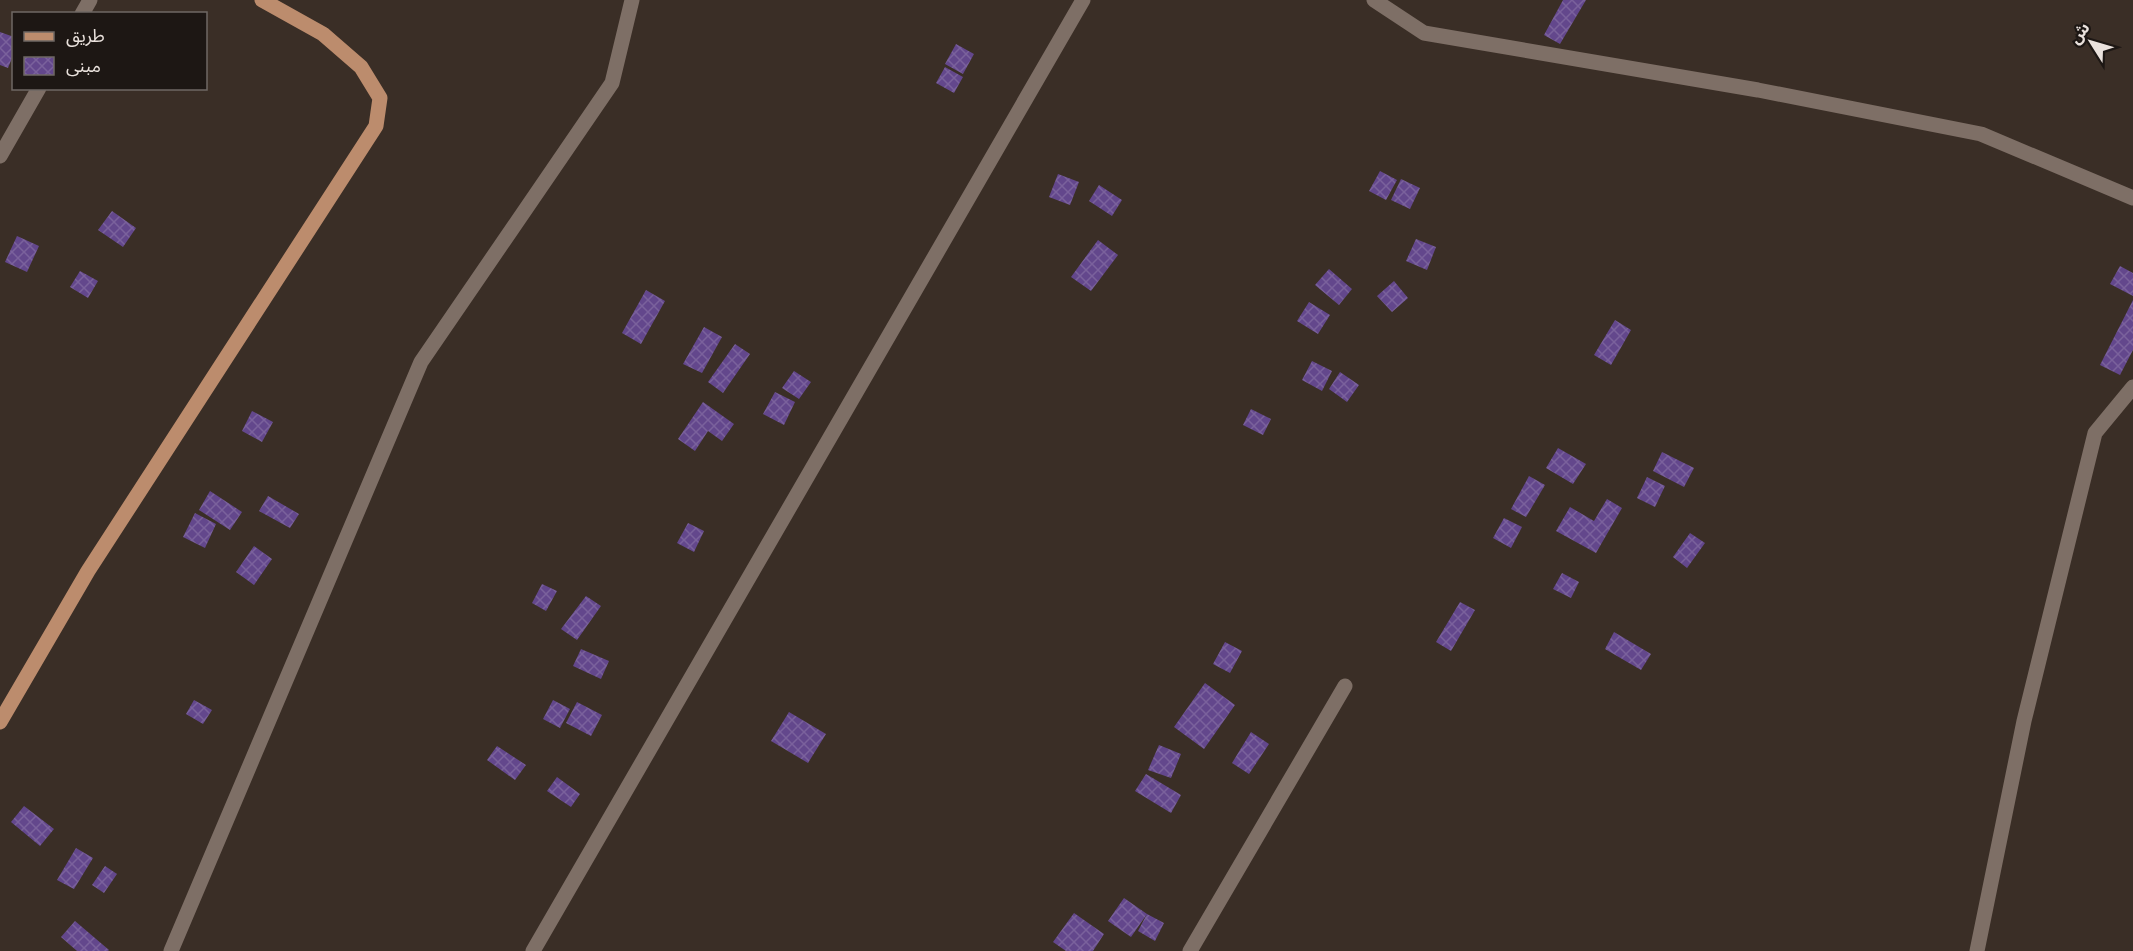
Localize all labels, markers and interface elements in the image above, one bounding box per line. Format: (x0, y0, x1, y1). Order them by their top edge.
legend (12, 12, 207, 90)
north arrow (2061, 12, 2121, 72)
text: ش (2066, 19, 2095, 49)
text: طريق (66, 26, 105, 49)
text: مبنى (66, 56, 101, 79)

